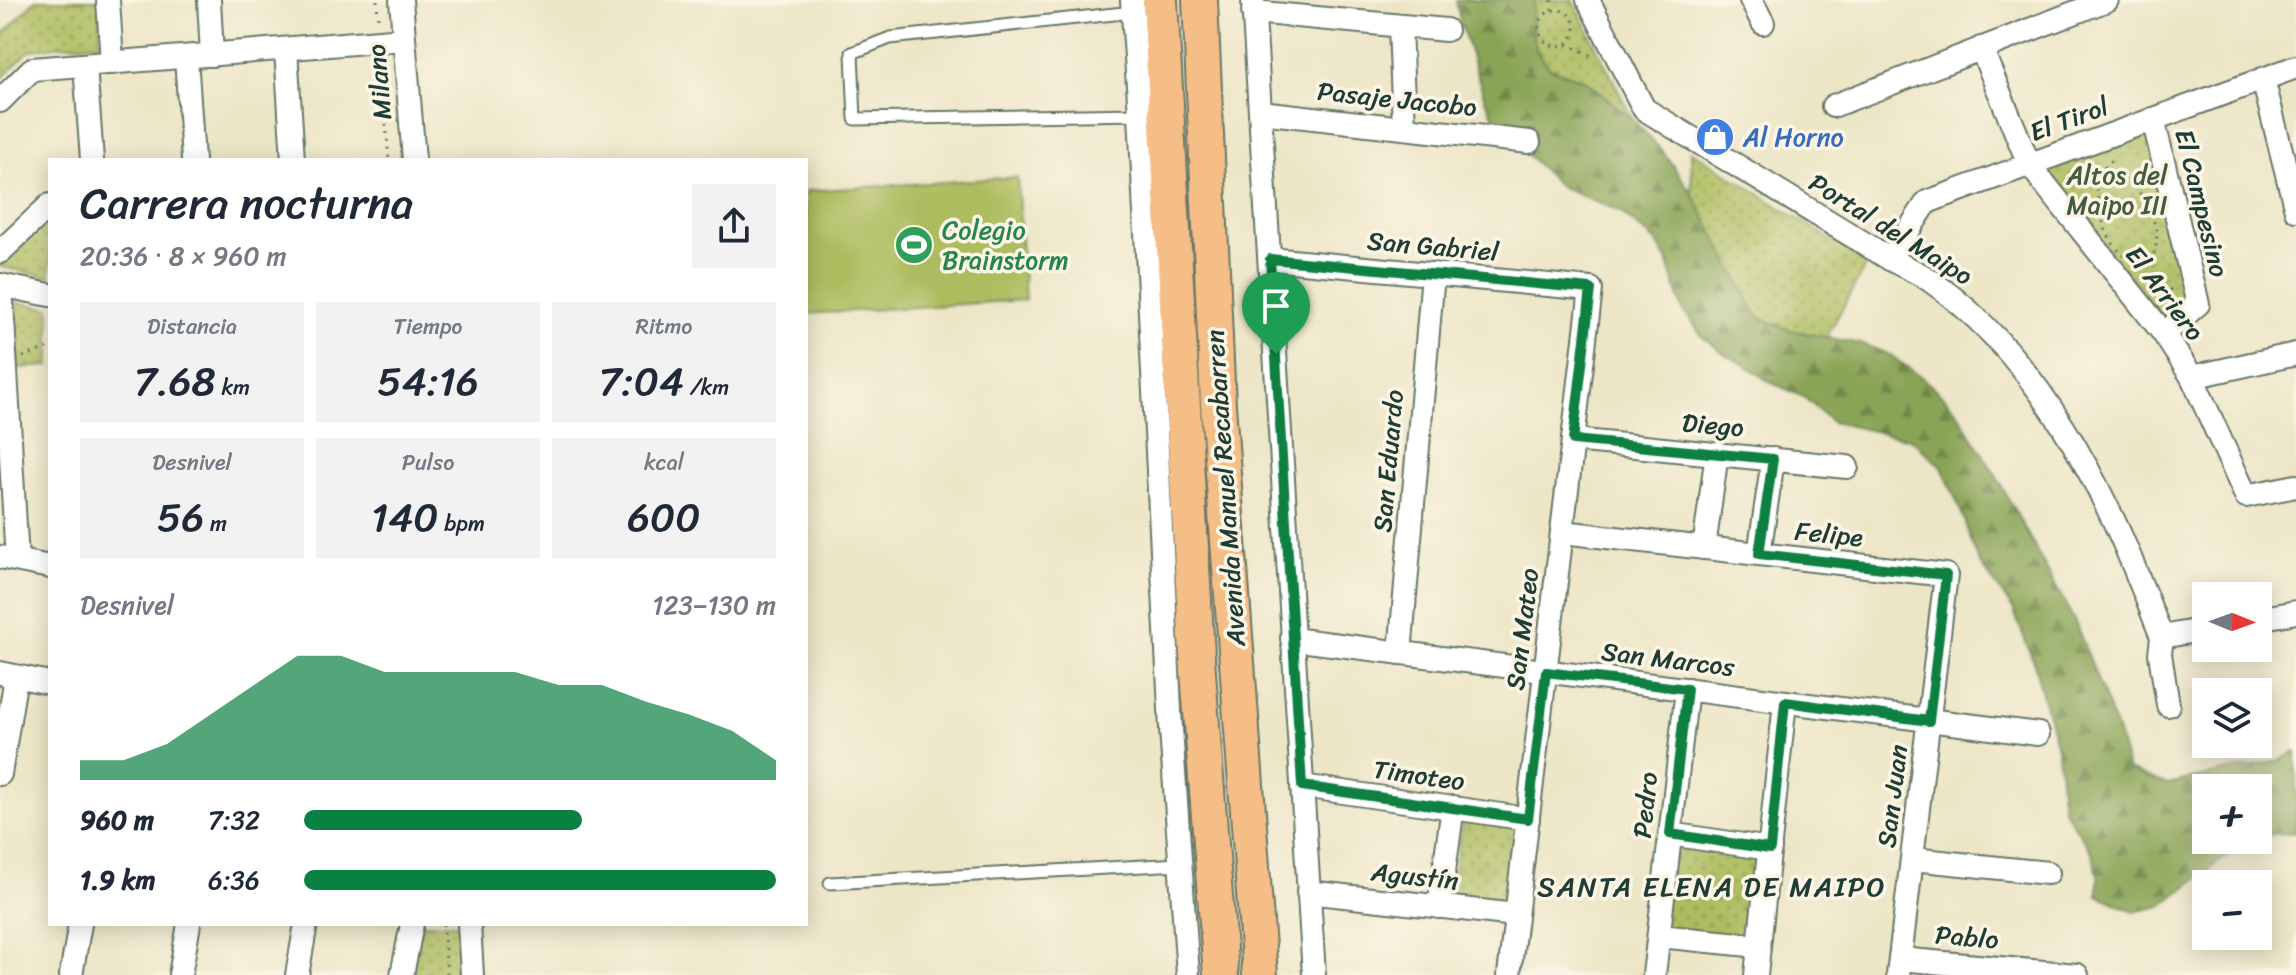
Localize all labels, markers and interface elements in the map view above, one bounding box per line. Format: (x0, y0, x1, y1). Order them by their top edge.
street label: Milano (353, 42, 405, 122)
street label: Pasaje Jacobo (1315, 68, 1479, 130)
street label: El Tirol (2023, 83, 2116, 155)
place label: Al Horno (1742, 114, 1844, 160)
shop icon: Al Horno (1694, 116, 1736, 158)
street label: El Campesino (2161, 124, 2243, 282)
park label: Altos del Maipo III (2066, 152, 2168, 228)
street label: Portal del Maipo (1800, 160, 1982, 298)
text: Carrera nocturna (80, 164, 413, 242)
button: share (692, 184, 776, 268)
place label: Colegio Brainstorm (942, 207, 1069, 283)
street label: San Gabriel (1365, 217, 1501, 275)
sports icon: Colegio Brainstorm (893, 224, 935, 266)
text: 20:36 · 8 × 960 m (80, 233, 286, 279)
street label: El Arriero (2113, 235, 2217, 351)
pin (1242, 272, 1310, 354)
icon: arrive (1254, 284, 1298, 328)
text: Distancia (147, 307, 237, 346)
text: Tiempo (393, 307, 463, 346)
text: Ritmo (635, 307, 693, 346)
street label: Avenida Manuel Recabarren (1191, 328, 1259, 649)
text: 7.68 (134, 346, 216, 417)
text: 54:16 (377, 346, 479, 417)
text: 7:04 (599, 346, 684, 417)
text: km (216, 368, 250, 407)
text: /km (684, 368, 729, 407)
street label: San Eduardo (1359, 388, 1417, 534)
street label: Diego (1680, 399, 1746, 451)
text: Desnivel (152, 443, 232, 482)
text: Pulso (402, 443, 454, 482)
text: kcal (644, 443, 684, 482)
text: 56 (157, 482, 204, 553)
text: 140 (371, 482, 439, 553)
text: 600 (627, 482, 701, 553)
text: m (204, 504, 227, 543)
text: bpm (439, 504, 485, 543)
street label: Felipe (1793, 508, 1866, 560)
street label: San Mateo (1492, 565, 1552, 693)
text: Desnivel (80, 582, 174, 628)
text: 123–130 m (652, 582, 776, 628)
north arrow (2192, 582, 2272, 662)
map controls (2192, 582, 2272, 950)
street label: San Marcos (1599, 628, 1738, 690)
button: layers (2192, 678, 2272, 758)
street label: San Juan (1863, 742, 1921, 850)
street label: Timoteo (1370, 746, 1468, 804)
street label: Pedro (1619, 769, 1671, 841)
button: + (2192, 774, 2272, 854)
text: 960 m (80, 797, 154, 843)
text: 7:32 (208, 797, 260, 843)
street label: Agustín (1368, 848, 1461, 903)
text: 1.9 km (80, 857, 156, 903)
text: 6:36 (208, 857, 260, 903)
district label: SANTA ELENA DE MAIPO (1537, 862, 1887, 911)
button: − (2192, 870, 2272, 950)
street label: Pablo (1933, 911, 2001, 963)

